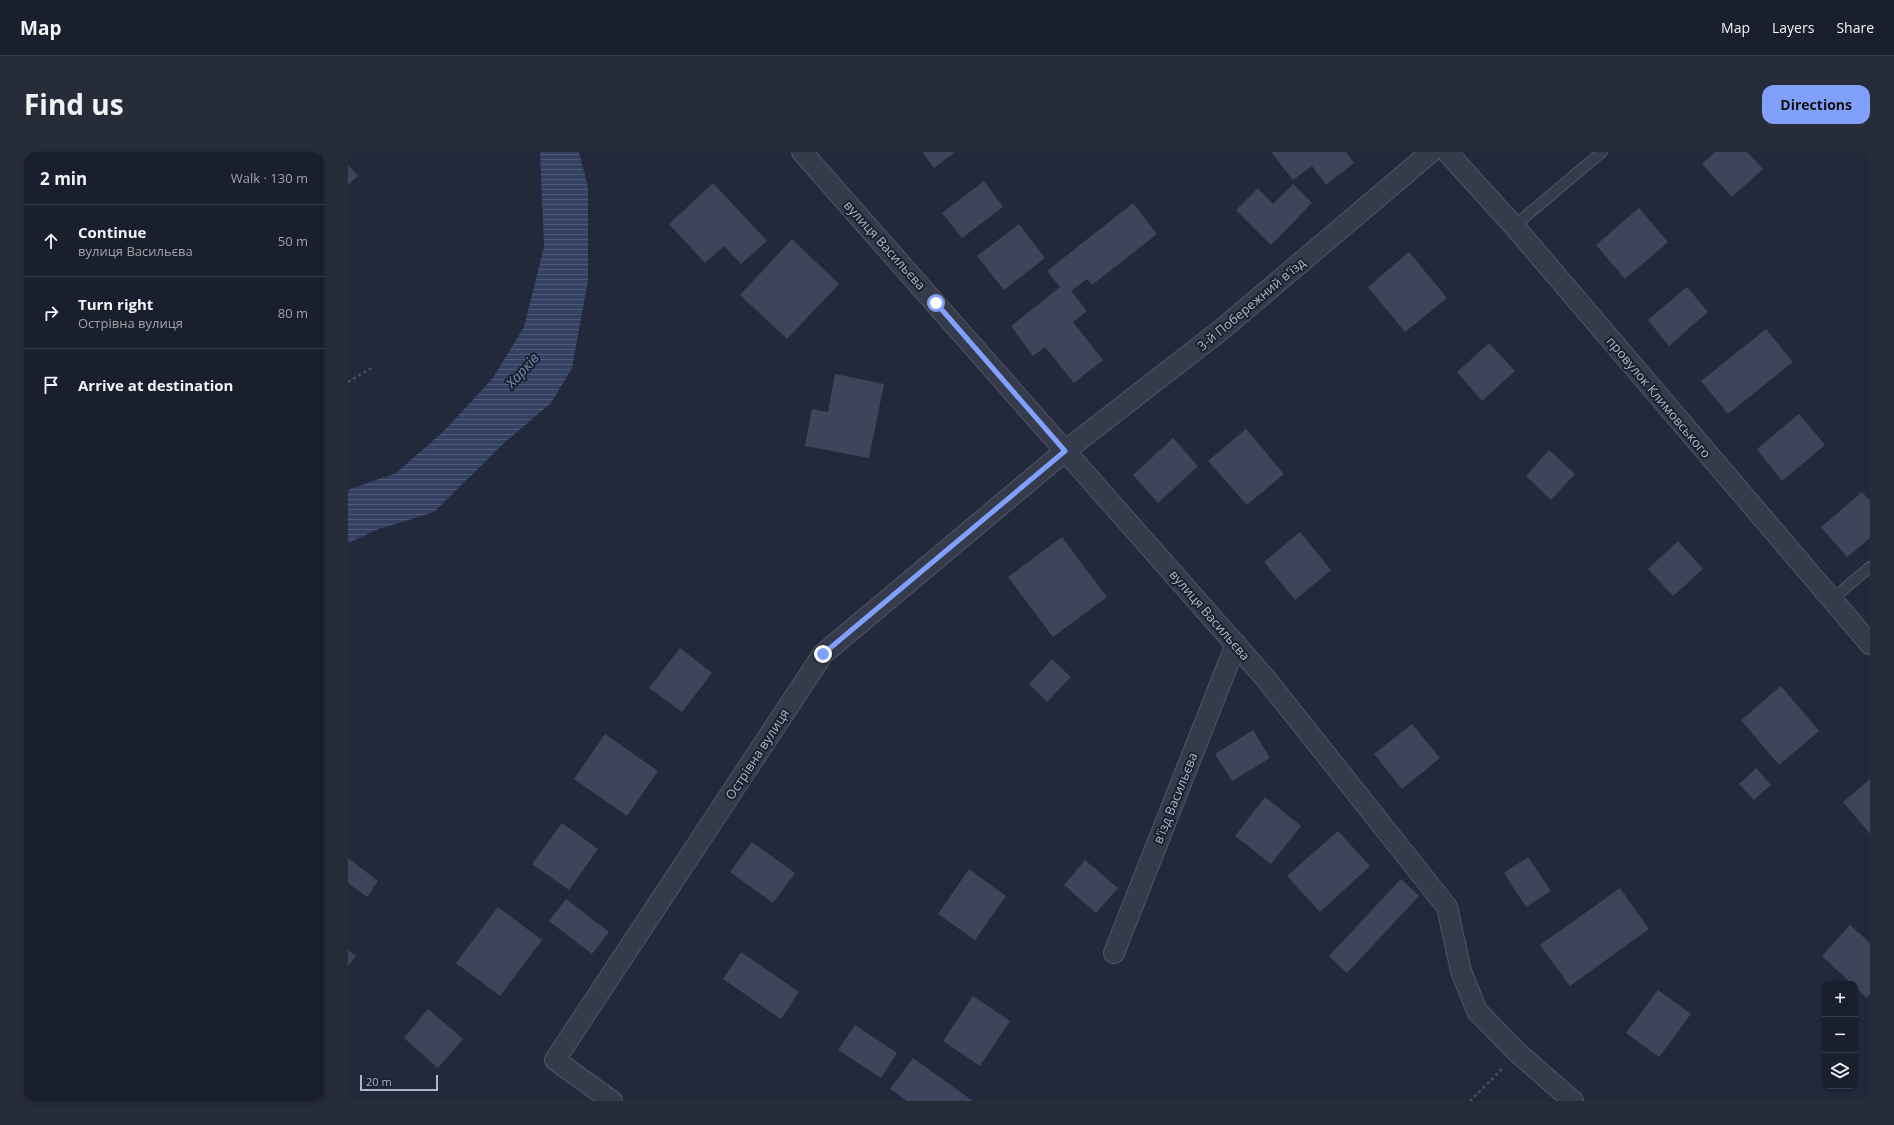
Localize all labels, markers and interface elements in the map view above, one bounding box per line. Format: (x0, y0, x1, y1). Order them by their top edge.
text: Map (20, 15, 61, 41)
text: Map (1721, 18, 1750, 37)
text: Layers (1772, 18, 1814, 37)
text: Share (1836, 18, 1874, 37)
text: Find us (24, 85, 124, 123)
button: Directions (1762, 85, 1870, 124)
text: 2 min (40, 167, 87, 190)
text: Walk · 130 m (231, 169, 308, 187)
street label: вулиця Васильєва (840, 196, 930, 294)
text: Continue (78, 222, 146, 242)
icon: ahead (40, 230, 62, 252)
text: 50 m (278, 232, 308, 250)
text: вулиця Васильєва (78, 242, 193, 260)
street label: 3-й Побережний в'їзд (1193, 253, 1309, 355)
text: Turn right (78, 294, 153, 314)
route start (927, 294, 945, 312)
icon: right (40, 302, 62, 324)
text: 80 m (278, 304, 308, 322)
text: Острівна вулиця (78, 314, 183, 332)
street label: провулок Климовського (1603, 332, 1715, 462)
water label: Харків (501, 348, 543, 392)
icon: arrive (40, 374, 62, 396)
text: Arrive at destination (78, 375, 233, 395)
street label: вулиця Васильєва (1166, 566, 1254, 664)
route end (814, 645, 832, 663)
street label: Острівна вулиця (721, 705, 793, 803)
street label: в'їзд Васильєва (1148, 750, 1202, 846)
map controls (1822, 981, 1858, 1089)
button: + (1822, 981, 1858, 1017)
button: − (1822, 1017, 1858, 1053)
button: layers (1822, 1053, 1858, 1089)
scale bar (360, 1073, 438, 1092)
text: 20 m (366, 1074, 392, 1089)

